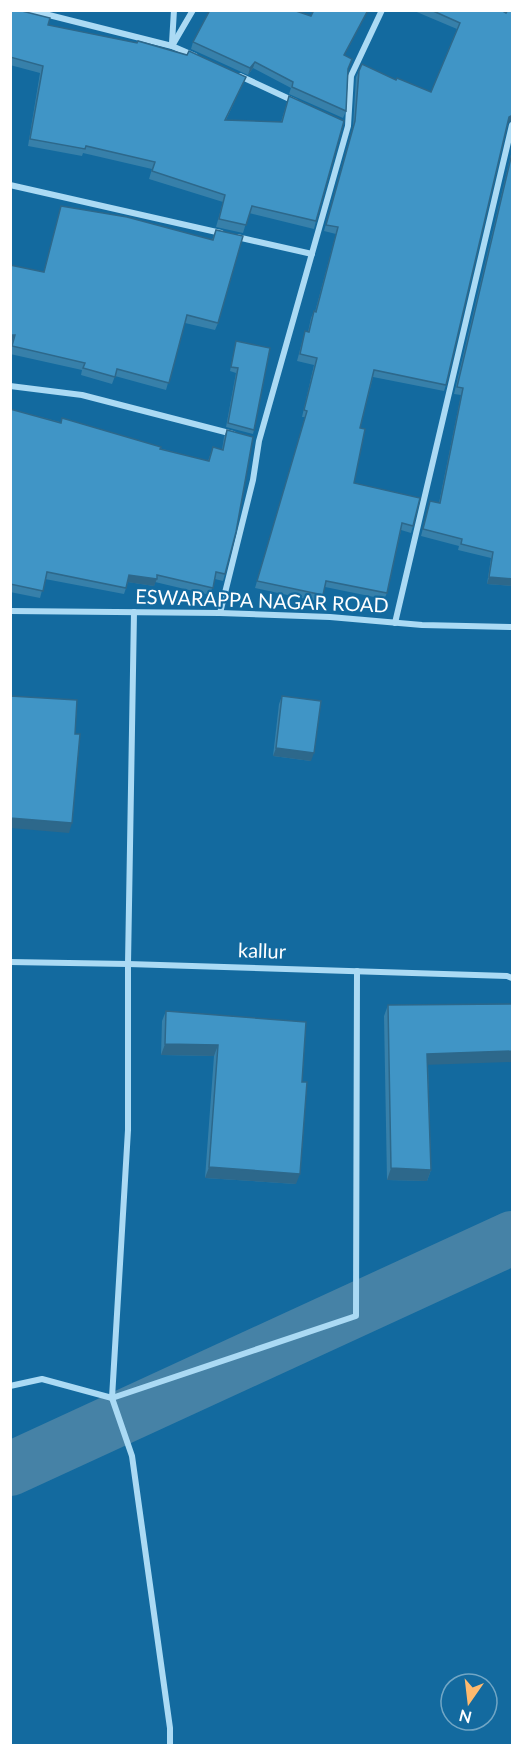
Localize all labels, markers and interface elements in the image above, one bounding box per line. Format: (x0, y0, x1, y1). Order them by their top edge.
street label: ESWARAPPA NAGAR ROAD (135, 584, 389, 616)
street label: kallur (238, 937, 287, 963)
north arrow (439, 1672, 499, 1732)
text: N (457, 1706, 474, 1728)

